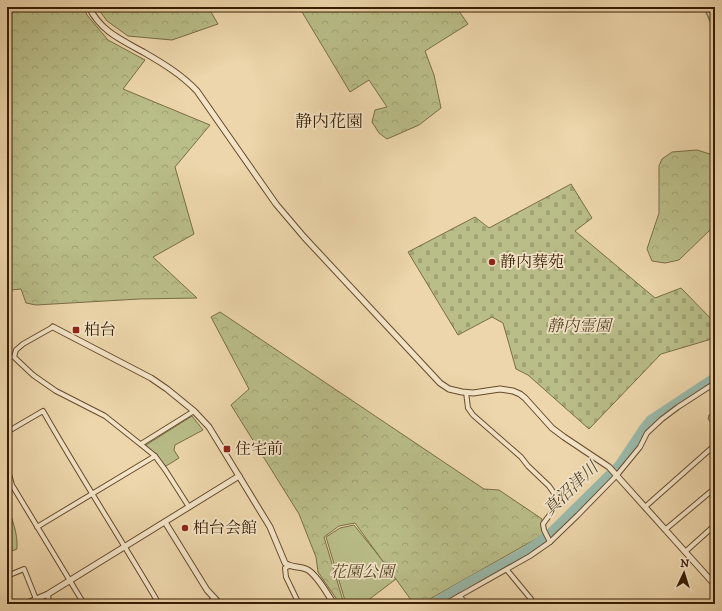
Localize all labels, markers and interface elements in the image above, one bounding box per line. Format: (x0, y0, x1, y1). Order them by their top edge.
district label: 静内花園 (295, 111, 363, 133)
place label: 静内葬苑 (500, 252, 564, 272)
marker: 静内葬苑 (487, 257, 497, 267)
park label: 静内霊園 (547, 316, 614, 336)
place label: 柏台 (84, 320, 116, 340)
marker: 柏台 (71, 325, 81, 335)
place label: 住宅前 (235, 439, 283, 459)
marker: 住宅前 (222, 444, 232, 454)
water label: 真沼津川 (539, 456, 605, 521)
place label: 柏台会館 (193, 518, 257, 538)
marker: 柏台会館 (180, 523, 190, 533)
north arrow (664, 553, 704, 593)
text: N (680, 557, 690, 571)
park label: 花園公園 (330, 562, 397, 582)

